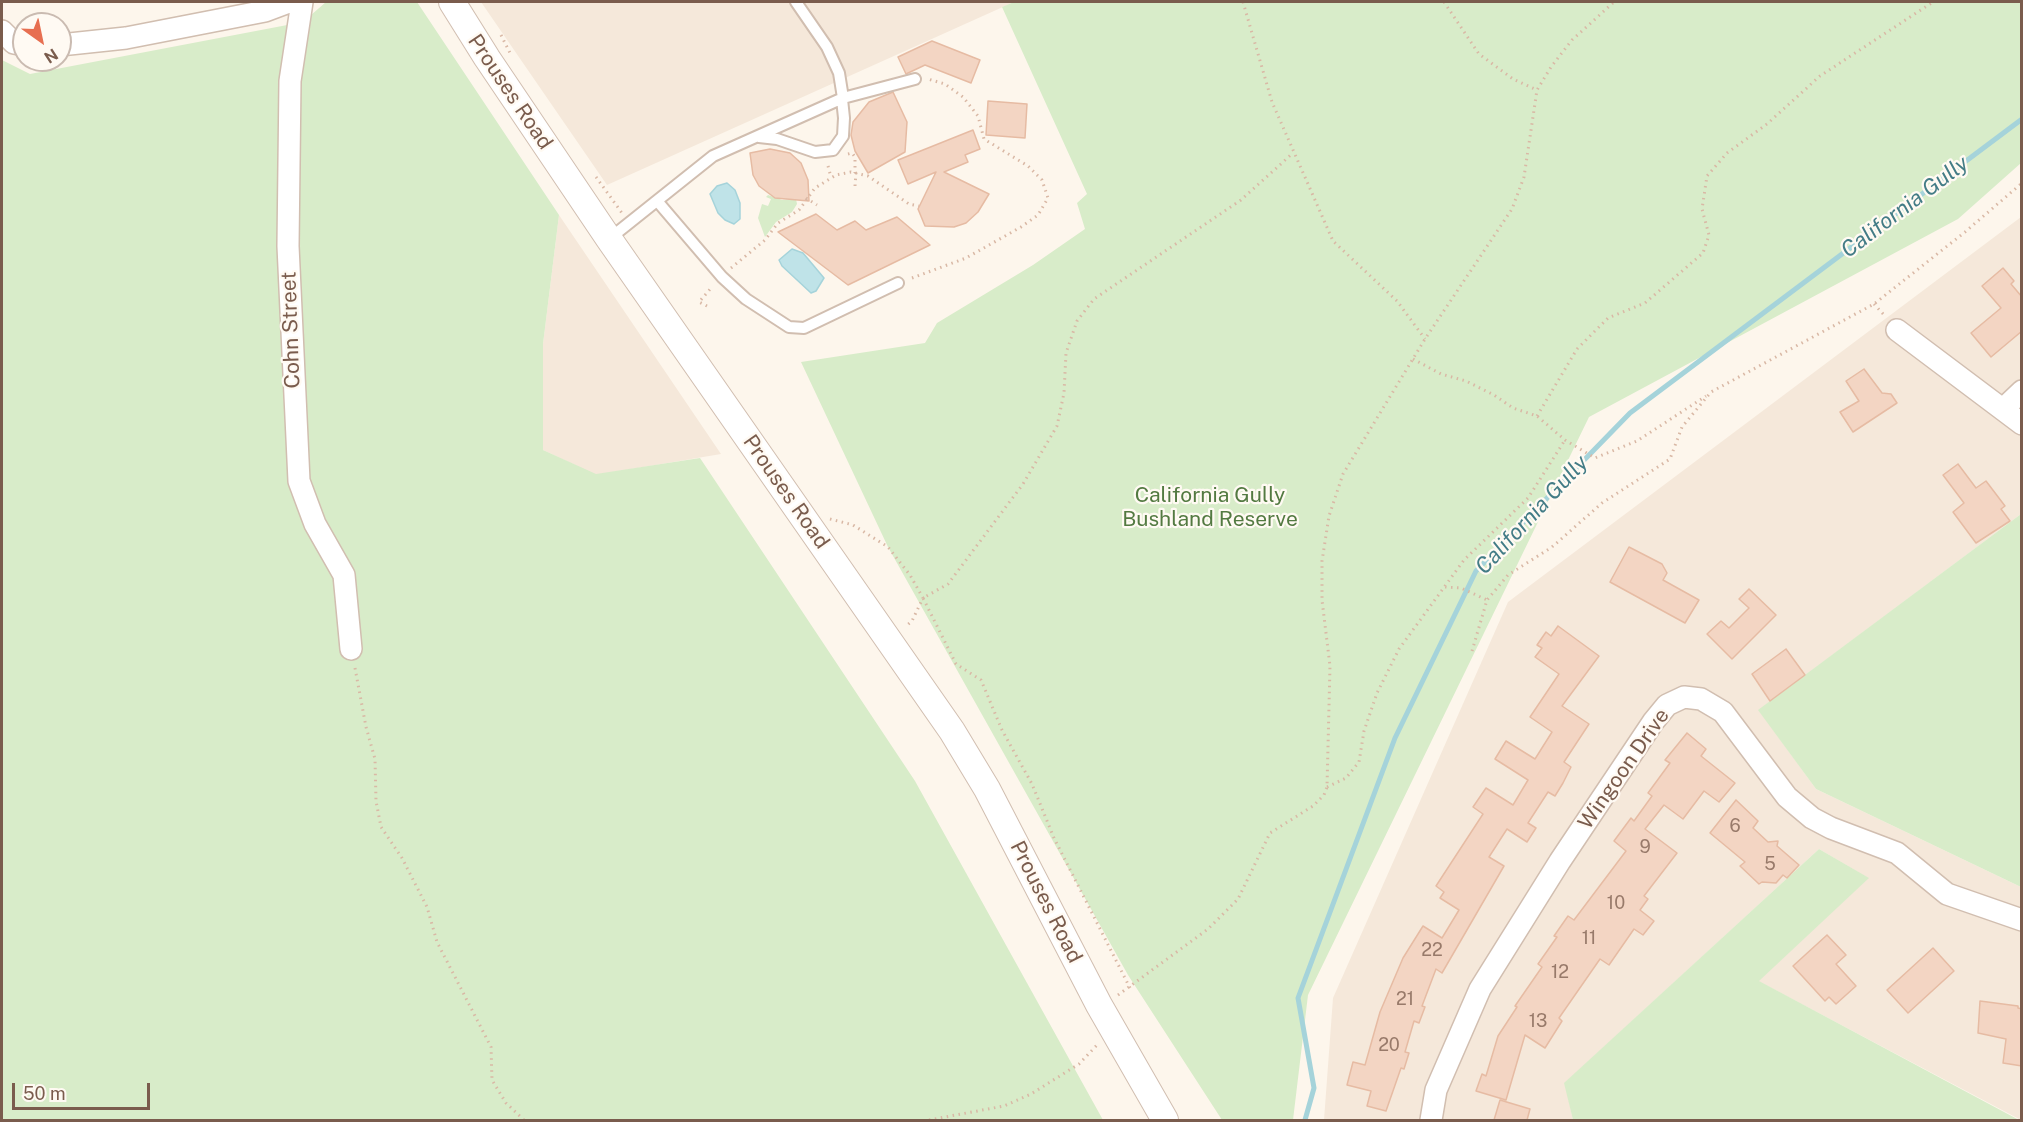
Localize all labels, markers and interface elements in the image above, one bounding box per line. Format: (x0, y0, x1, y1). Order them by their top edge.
north arrow (12, 12, 72, 72)
street label: Prouses Road (462, 30, 558, 154)
text: N (41, 44, 61, 67)
water label: California Gully (1836, 150, 1974, 264)
street label: Cohn Street (276, 271, 306, 389)
street label: Prouses Road (737, 430, 835, 554)
water label: California Gully (1470, 450, 1594, 580)
park label: California Gully Bushland Reserve (1122, 483, 1298, 533)
street label: Wingoon Drive (1573, 704, 1675, 834)
house number: 6 (1729, 815, 1741, 837)
house number: 9 (1639, 836, 1651, 858)
street label: Prouses Road (1005, 837, 1087, 967)
house number: 5 (1764, 853, 1776, 875)
house number: 10 (1607, 892, 1625, 914)
house number: 11 (1582, 927, 1596, 949)
house number: 22 (1421, 939, 1443, 961)
house number: 12 (1551, 961, 1569, 983)
house number: 21 (1396, 988, 1414, 1010)
house number: 13 (1529, 1010, 1547, 1032)
house number: 20 (1378, 1034, 1400, 1056)
scale bar (15, 1071, 153, 1109)
text: 50 m (23, 1083, 66, 1104)

